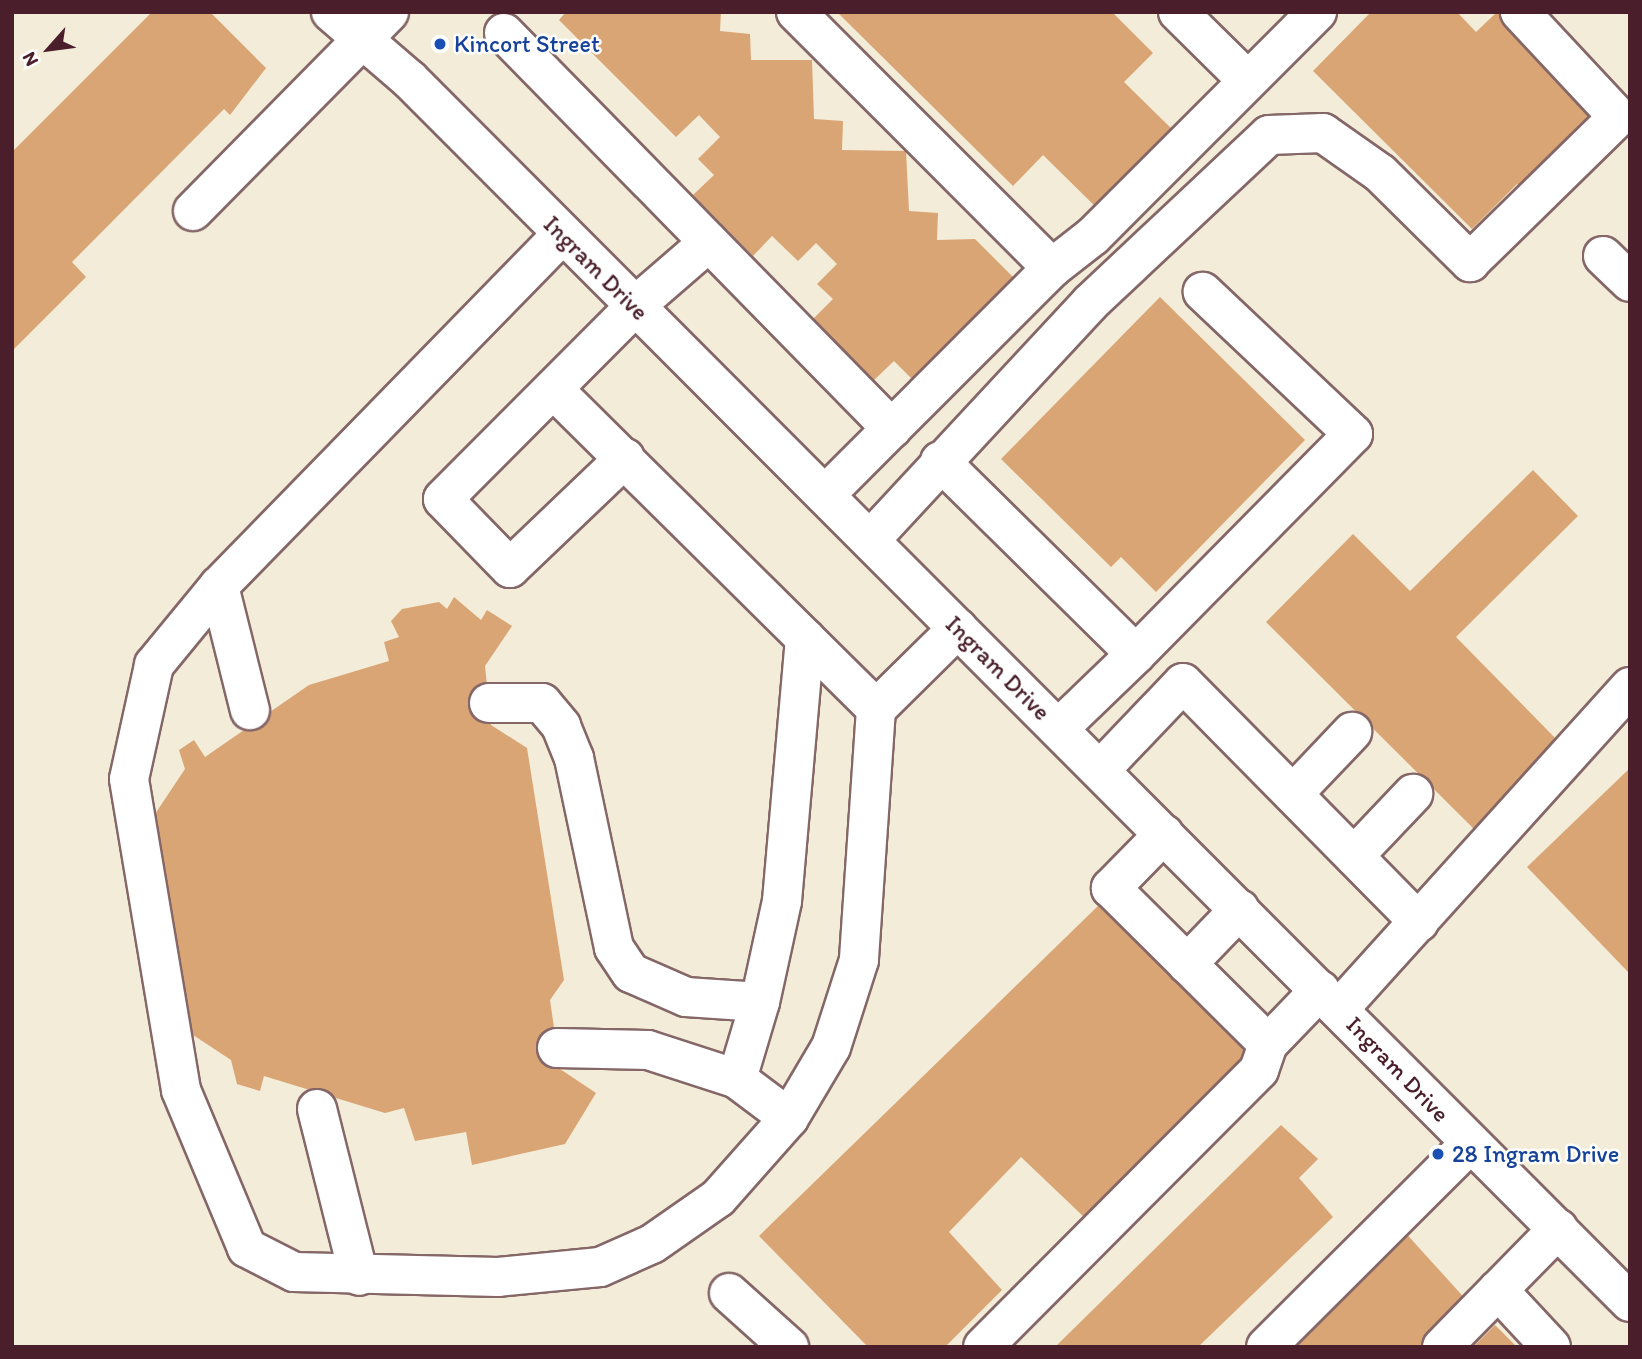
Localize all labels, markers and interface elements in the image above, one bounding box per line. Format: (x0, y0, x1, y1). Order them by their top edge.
north arrow (14, 14, 84, 84)
place label: Kincort Street (454, 30, 600, 58)
marker: Kincort Street (432, 36, 448, 52)
text: N (17, 48, 43, 70)
street label: Ingram Drive (538, 210, 654, 326)
street label: Ingram Drive (940, 610, 1056, 726)
street label: Ingram Drive (1340, 1010, 1456, 1128)
place label: 28 Ingram Drive (1452, 1140, 1620, 1168)
marker: 28 Ingram Drive (1430, 1146, 1446, 1162)

